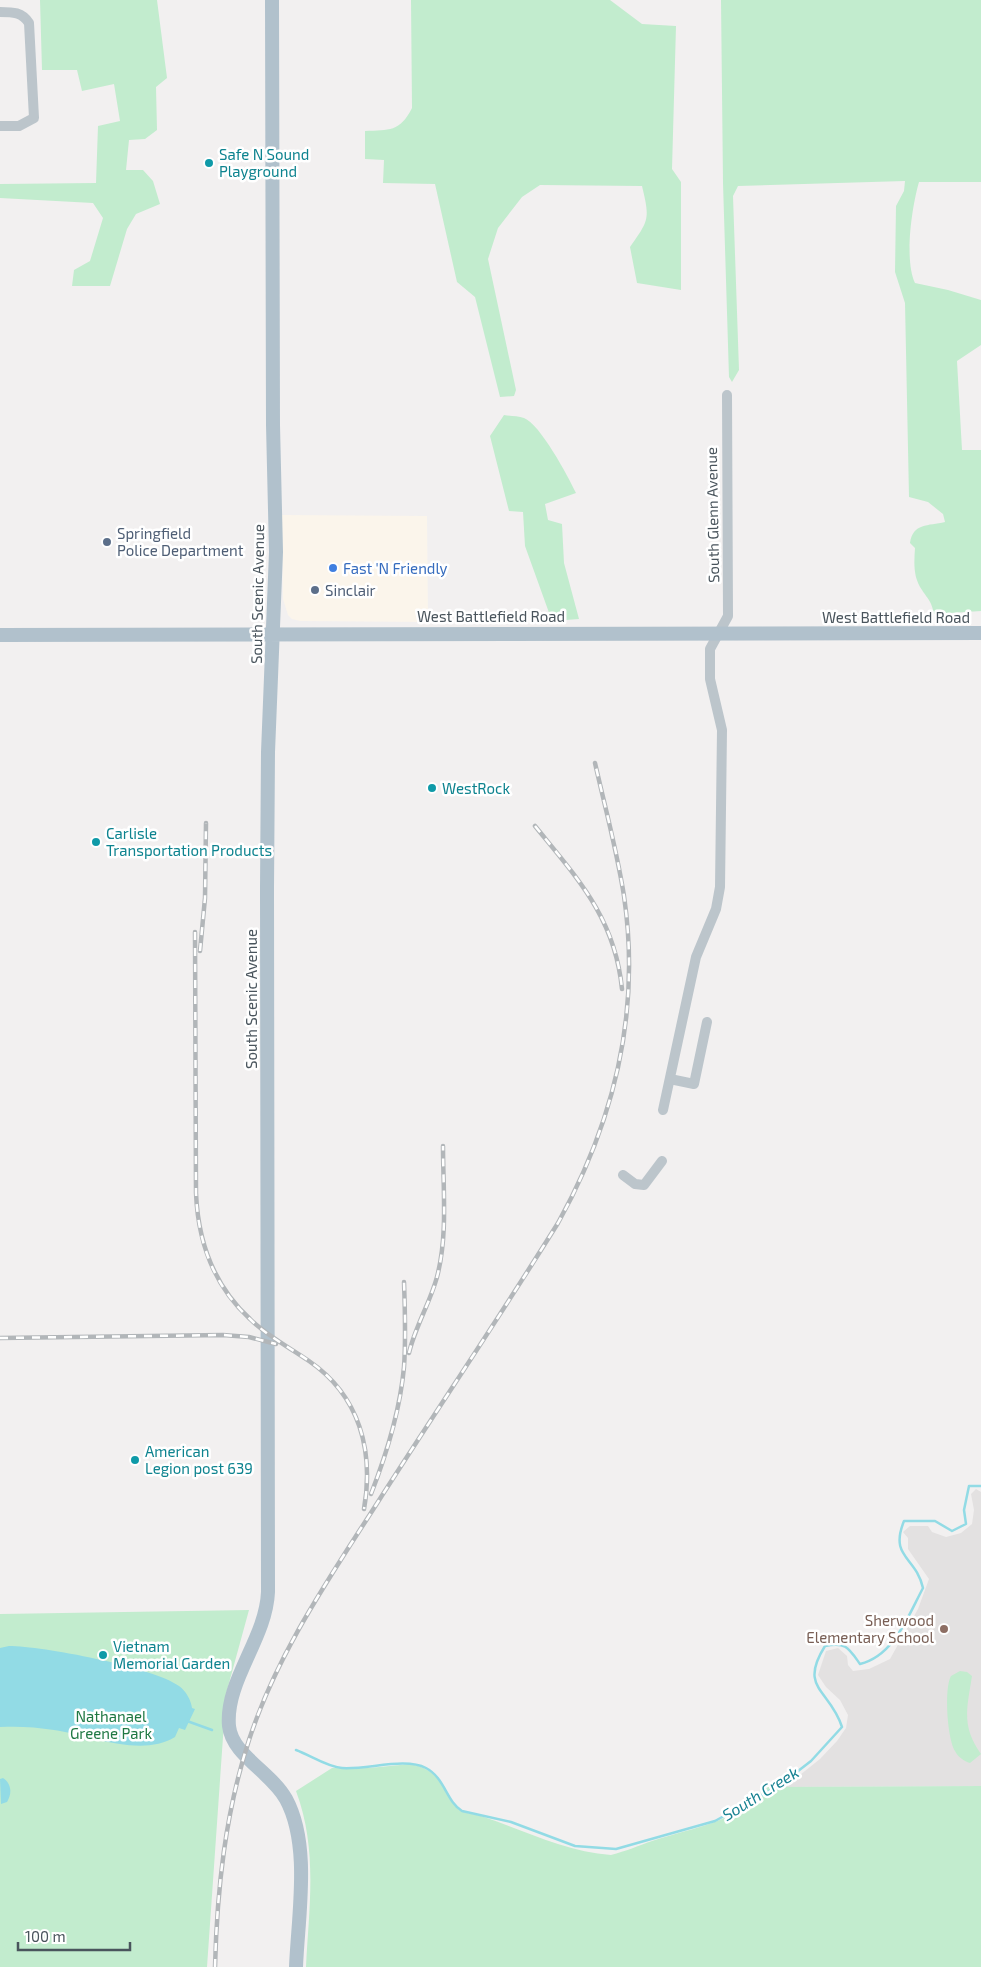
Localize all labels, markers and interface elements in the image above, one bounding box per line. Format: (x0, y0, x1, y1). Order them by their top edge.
place label: Safe N Sound Playground (219, 145, 309, 180)
marker: Safe N Sound Playground (203, 157, 215, 169)
street label: South Glenn Avenue (702, 447, 722, 583)
place label: Springfield Police Department (117, 524, 244, 559)
street label: South Scenic Avenue (247, 524, 267, 664)
marker: Springfield Police Department (101, 536, 113, 548)
place label: Fast 'N Friendly (343, 559, 448, 577)
marker: Fast 'N Friendly (327, 562, 339, 574)
place label: Sinclair (325, 581, 376, 599)
marker: Sinclair (309, 584, 321, 596)
street label: West Battlefield Road (417, 607, 565, 625)
street label: West Battlefield Road (822, 608, 970, 626)
place label: WestRock (442, 779, 510, 797)
marker: WestRock (426, 782, 438, 794)
place label: Carlisle Transportation Products (106, 824, 272, 859)
marker: Carlisle Transportation Products (90, 836, 102, 848)
street label: South Scenic Avenue (242, 929, 260, 1069)
place label: American Legion post 639 (145, 1442, 253, 1477)
marker: American Legion post 639 (129, 1454, 141, 1466)
place label: Sherwood Elementary School (806, 1611, 935, 1646)
marker: Sherwood Elementary School (938, 1623, 950, 1635)
place label: Vietnam Memorial Garden (113, 1637, 230, 1672)
marker: Vietnam Memorial Garden (97, 1649, 109, 1661)
park label: Nathanael Greene Park (70, 1707, 152, 1742)
water label: South Creek (718, 1762, 802, 1824)
scale bar (18, 1920, 130, 1952)
text: 100 m (25, 1927, 66, 1945)

